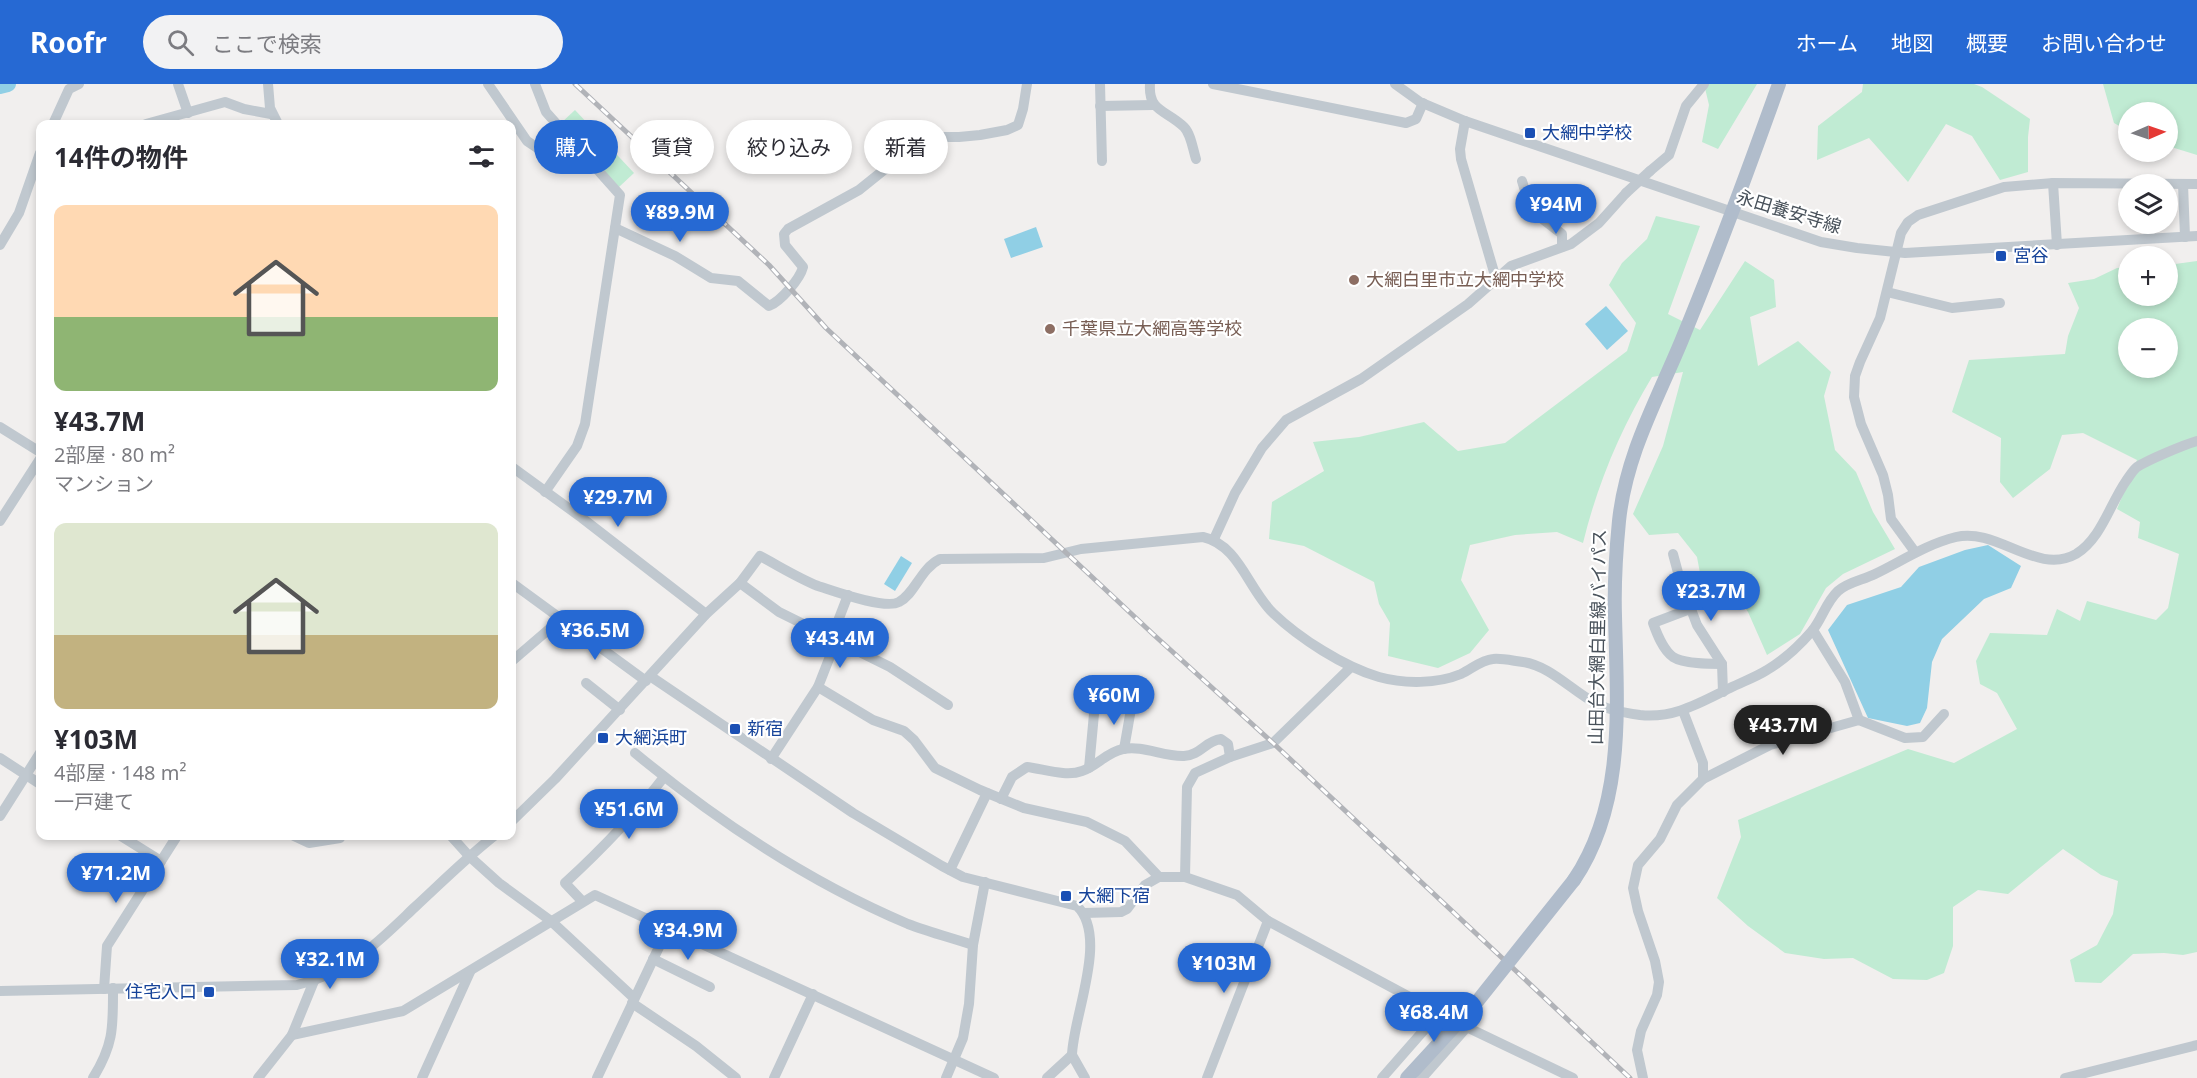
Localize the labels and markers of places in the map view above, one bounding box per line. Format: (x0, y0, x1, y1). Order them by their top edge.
place label: 大網中学校 (1542, 120, 1632, 144)
marker: 大網中学校 (1523, 126, 1537, 140)
pin: ¥94M (1520, 184, 1592, 235)
pin: ¥89.9M (631, 192, 729, 243)
place label: 宮谷 (2013, 243, 2049, 267)
marker: 宮谷 (1994, 249, 2008, 263)
place label: 大網白里市立大網中学校 (1366, 267, 1564, 291)
marker: 大網白里市立大網中学校 (1347, 273, 1361, 287)
place label: 千葉県立大網高等学校 (1062, 316, 1242, 340)
marker: 千葉県立大網高等学校 (1043, 322, 1057, 336)
pin: ¥29.7M (569, 477, 667, 528)
pin: ¥23.7M (1662, 571, 1760, 622)
pin: ¥36.5M (546, 610, 644, 661)
pin: ¥43.4M (791, 618, 889, 669)
pin: ¥60M (1078, 675, 1150, 726)
pin: ¥43.7M (1734, 705, 1832, 756)
place label: 新宿 (747, 716, 783, 740)
marker: 新宿 (728, 722, 742, 736)
place label: 大網浜町 (615, 725, 687, 749)
marker: 大網浜町 (596, 731, 610, 745)
pin: ¥51.6M (580, 789, 678, 840)
pin: ¥71.2M (67, 853, 165, 904)
place label: 大網下宿 (1078, 883, 1150, 907)
marker: 大網下宿 (1059, 889, 1073, 903)
pin: ¥34.9M (639, 910, 737, 961)
pin: ¥32.1M (281, 939, 379, 990)
pin: ¥103M (1182, 943, 1266, 994)
place label: 住宅入口 (125, 979, 197, 1003)
marker: 住宅入口 (202, 985, 216, 999)
pin: ¥68.4M (1385, 992, 1483, 1043)

